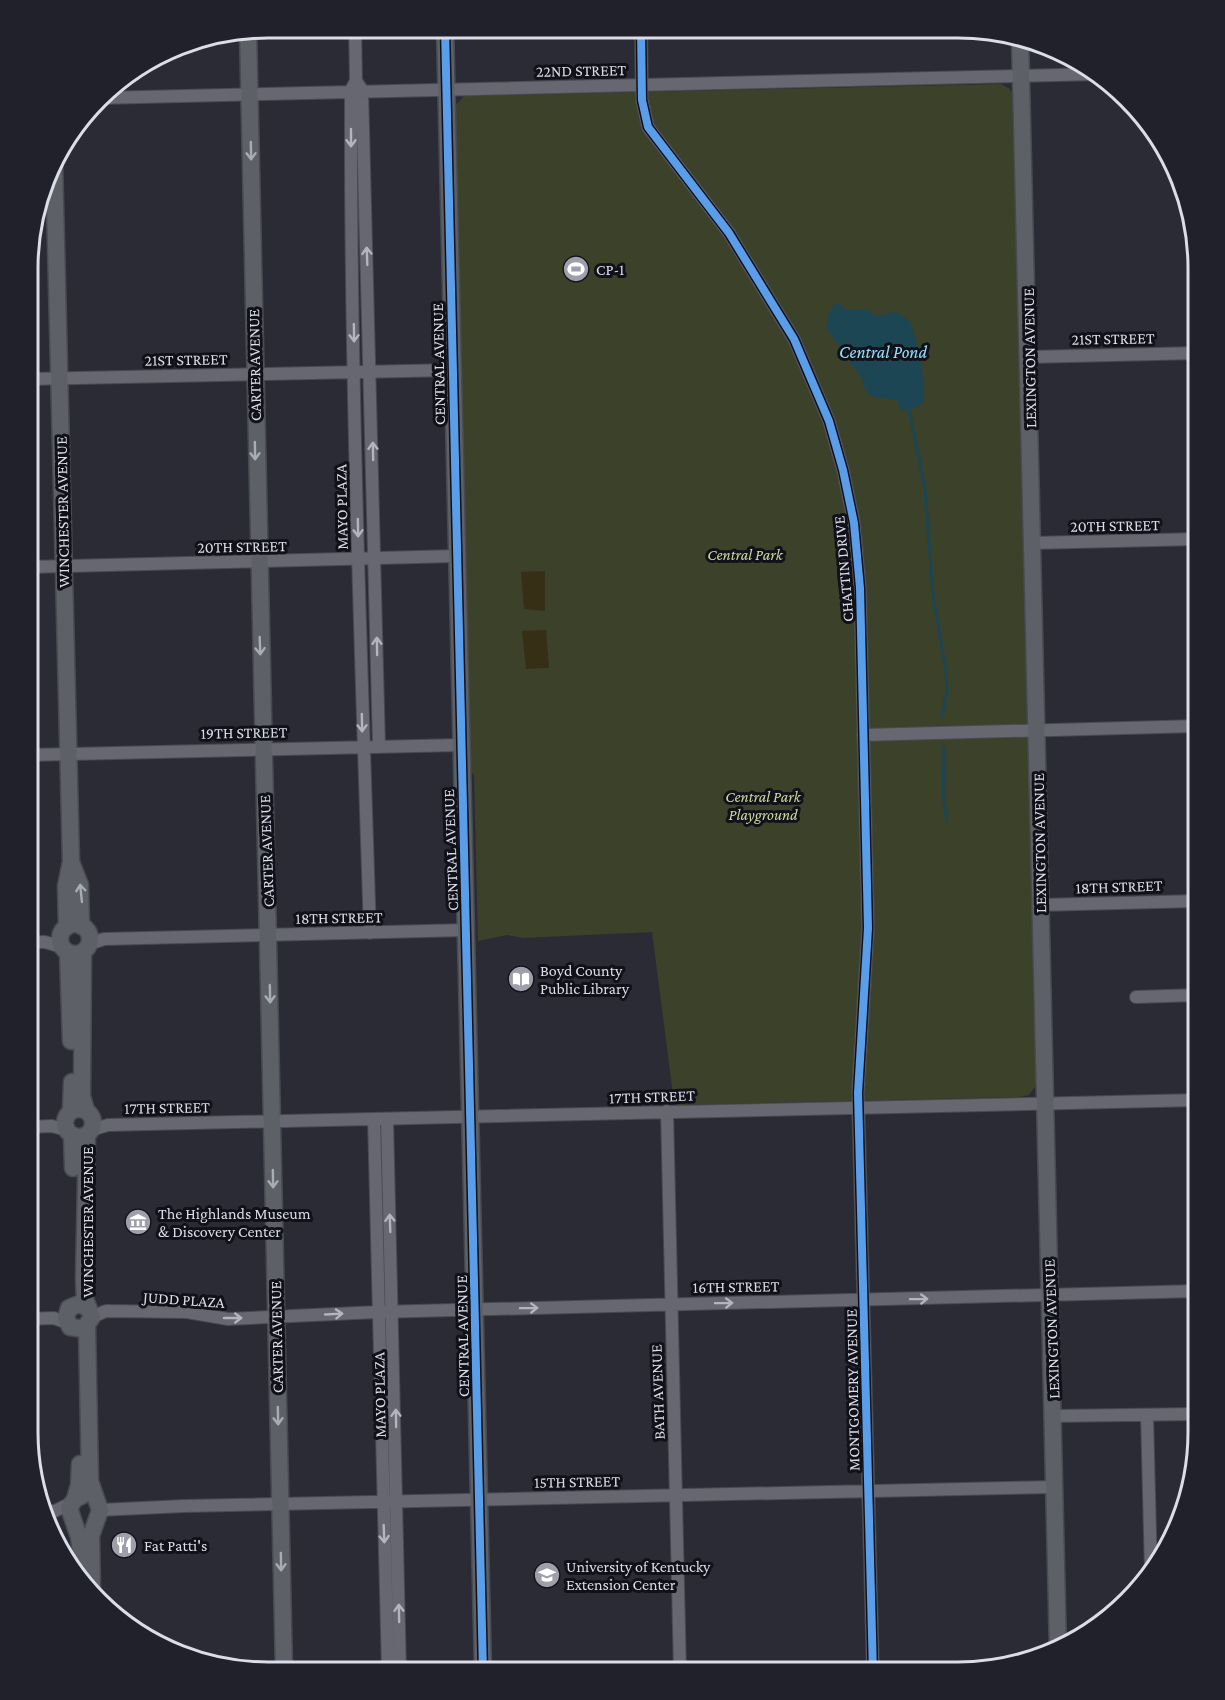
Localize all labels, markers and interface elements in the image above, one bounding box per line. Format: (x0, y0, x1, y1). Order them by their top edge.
street label: 22ND STREET (536, 61, 627, 80)
one-way arrow (345, 128, 357, 148)
one-way arrow (245, 141, 256, 161)
one-way arrow (362, 247, 373, 267)
sports icon: CP-1 (561, 254, 591, 284)
place label: CP-1 (596, 261, 624, 278)
street label: LEXINGTON AVENUE (1020, 287, 1039, 428)
street label: CENTRAL AVENUE (429, 303, 448, 425)
street label: CARTER AVENUE (245, 308, 264, 421)
one-way arrow (348, 323, 359, 343)
street label: 21ST STREET (1071, 329, 1155, 348)
water label: Central Pond (839, 342, 927, 362)
street label: 21ST STREET (144, 350, 228, 369)
street label: WINCHESTER AVENUE (53, 436, 72, 588)
one-way arrow (249, 441, 261, 461)
one-way arrow (367, 442, 379, 462)
street label: MAYO PLAZA (332, 463, 351, 550)
street label: CHATTIN DRIVE (830, 515, 857, 623)
street label: 20TH STREET (1070, 516, 1160, 535)
one-way arrow (352, 518, 364, 538)
street label: 20TH STREET (197, 537, 287, 556)
park label: Central Park (707, 546, 784, 563)
one-way arrow (254, 636, 266, 656)
one-way arrow (371, 637, 383, 657)
one-way arrow (356, 712, 368, 732)
street label: 19TH STREET (201, 723, 288, 742)
street label: LEXINGTON AVENUE (1030, 772, 1049, 913)
street label: CENTRAL AVENUE (440, 788, 461, 911)
park label: Central Park Playground (725, 788, 802, 824)
street label: CARTER AVENUE (256, 794, 277, 907)
street label: 18TH STREET (1075, 876, 1163, 897)
one-way arrow (75, 884, 86, 904)
street label: 18TH STREET (295, 908, 383, 927)
place label: Boyd County Public Library (540, 962, 630, 998)
library icon: Boyd County Public Library (506, 964, 536, 994)
one-way arrow (264, 983, 275, 1003)
street label: 17TH STREET (609, 1086, 696, 1106)
street label: 17TH STREET (124, 1098, 210, 1117)
street label: WINCHESTER AVENUE (79, 1146, 96, 1298)
one-way arrow (268, 1169, 279, 1189)
place label: The Highlands Museum & Discovery Center (158, 1205, 311, 1241)
museum icon: The Highlands Museum & Discovery Center (123, 1207, 153, 1237)
one-way arrow (385, 1214, 396, 1234)
street label: LEXINGTON AVENUE (1041, 1258, 1062, 1399)
street label: CENTRAL AVENUE (453, 1275, 472, 1397)
street label: 16TH STREET (693, 1277, 780, 1296)
street label: CARTER AVENUE (267, 1280, 286, 1393)
street label: JUDD PLAZA (140, 1288, 226, 1312)
one-way arrow (908, 1293, 928, 1305)
one-way arrow (713, 1297, 733, 1309)
one-way arrow (518, 1302, 538, 1314)
one-way arrow (323, 1309, 343, 1320)
street label: MONTGOMERY AVENUE (843, 1309, 862, 1471)
one-way arrow (222, 1312, 242, 1324)
street label: BATH AVENUE (647, 1344, 668, 1440)
street label: MAYO PLAZA (370, 1351, 389, 1438)
one-way arrow (272, 1406, 284, 1426)
one-way arrow (390, 1408, 401, 1428)
street label: 15TH STREET (534, 1472, 620, 1491)
one-way arrow (378, 1524, 390, 1544)
restaurant icon: Fat Patti's (109, 1530, 139, 1560)
place label: Fat Patti's (144, 1537, 207, 1554)
one-way arrow (276, 1552, 287, 1572)
place label: University of Kentucky Extension Center (566, 1558, 711, 1593)
school or university icon: University of Kentucky Extension Center (532, 1560, 562, 1590)
one-way arrow (394, 1603, 405, 1623)

